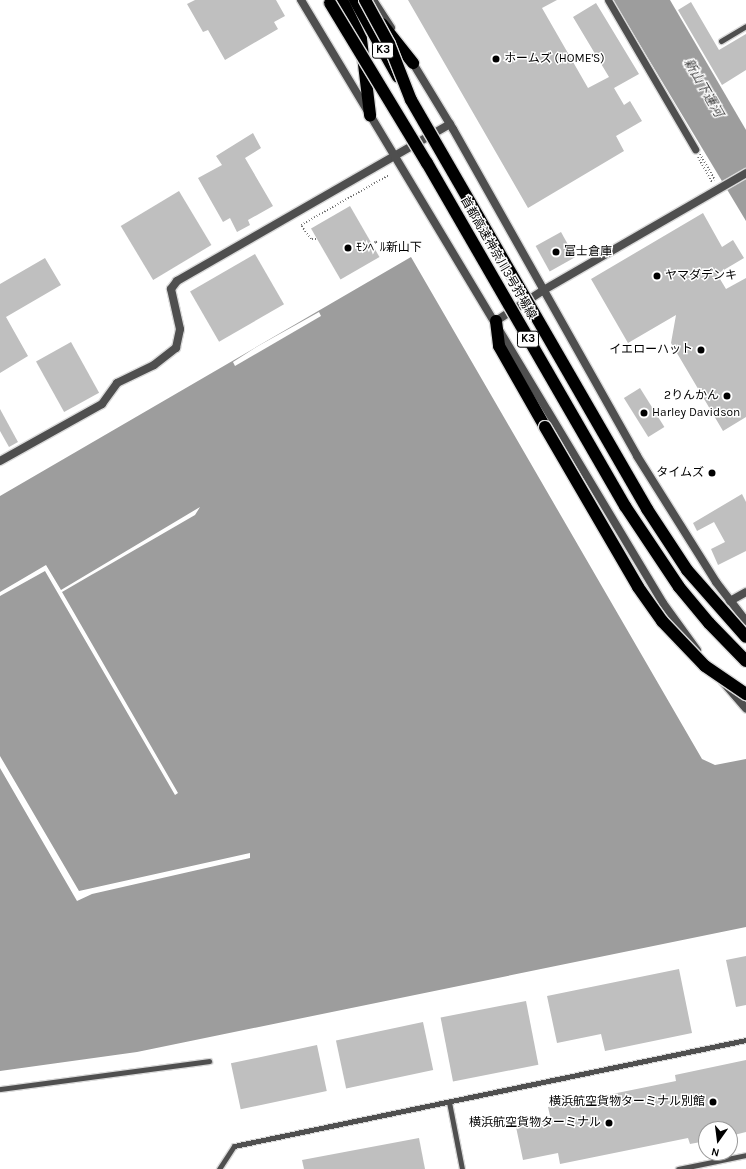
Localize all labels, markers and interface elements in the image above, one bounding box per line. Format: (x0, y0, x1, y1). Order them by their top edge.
road number: K3 (371, 41, 395, 59)
place label: ホームズ (HOME'S) (504, 52, 605, 66)
marker: ホームズ (HOME'S) (491, 54, 501, 64)
water label: 新山下運河 (680, 56, 726, 120)
street label: 首都高速神奈川3号狩場線 (457, 194, 539, 322)
place label: ﾓﾝﾍﾞﾙ新山下 (356, 241, 422, 255)
marker: ﾓﾝﾍﾞﾙ新山下 (343, 243, 353, 253)
place label: 富士倉庫 (564, 245, 612, 259)
marker: 富士倉庫 (551, 247, 561, 257)
place label: ヤマダデンキ (665, 269, 737, 283)
marker: ヤマダデンキ (652, 271, 662, 281)
road number: K3 (516, 330, 540, 348)
place label: イエローハット (609, 343, 693, 357)
marker: イエローハット (696, 345, 706, 355)
place label: 2りんかん (664, 389, 719, 403)
marker: 2りんかん (722, 391, 732, 401)
place label: Harley Davidson (652, 406, 740, 420)
marker: Harley Davidson (639, 408, 649, 418)
place label: タイムズ (656, 466, 704, 480)
marker: タイムズ (707, 468, 717, 478)
place label: 横浜航空貨物ターミナル別館 (549, 1095, 705, 1109)
marker: 横浜航空貨物ターミナル別館 (708, 1097, 718, 1107)
place label: 横浜航空貨物ターミナル (469, 1116, 601, 1130)
marker: 横浜航空貨物ターミナル (604, 1118, 614, 1128)
north arrow (698, 1121, 738, 1161)
text: N (710, 1145, 721, 1159)

